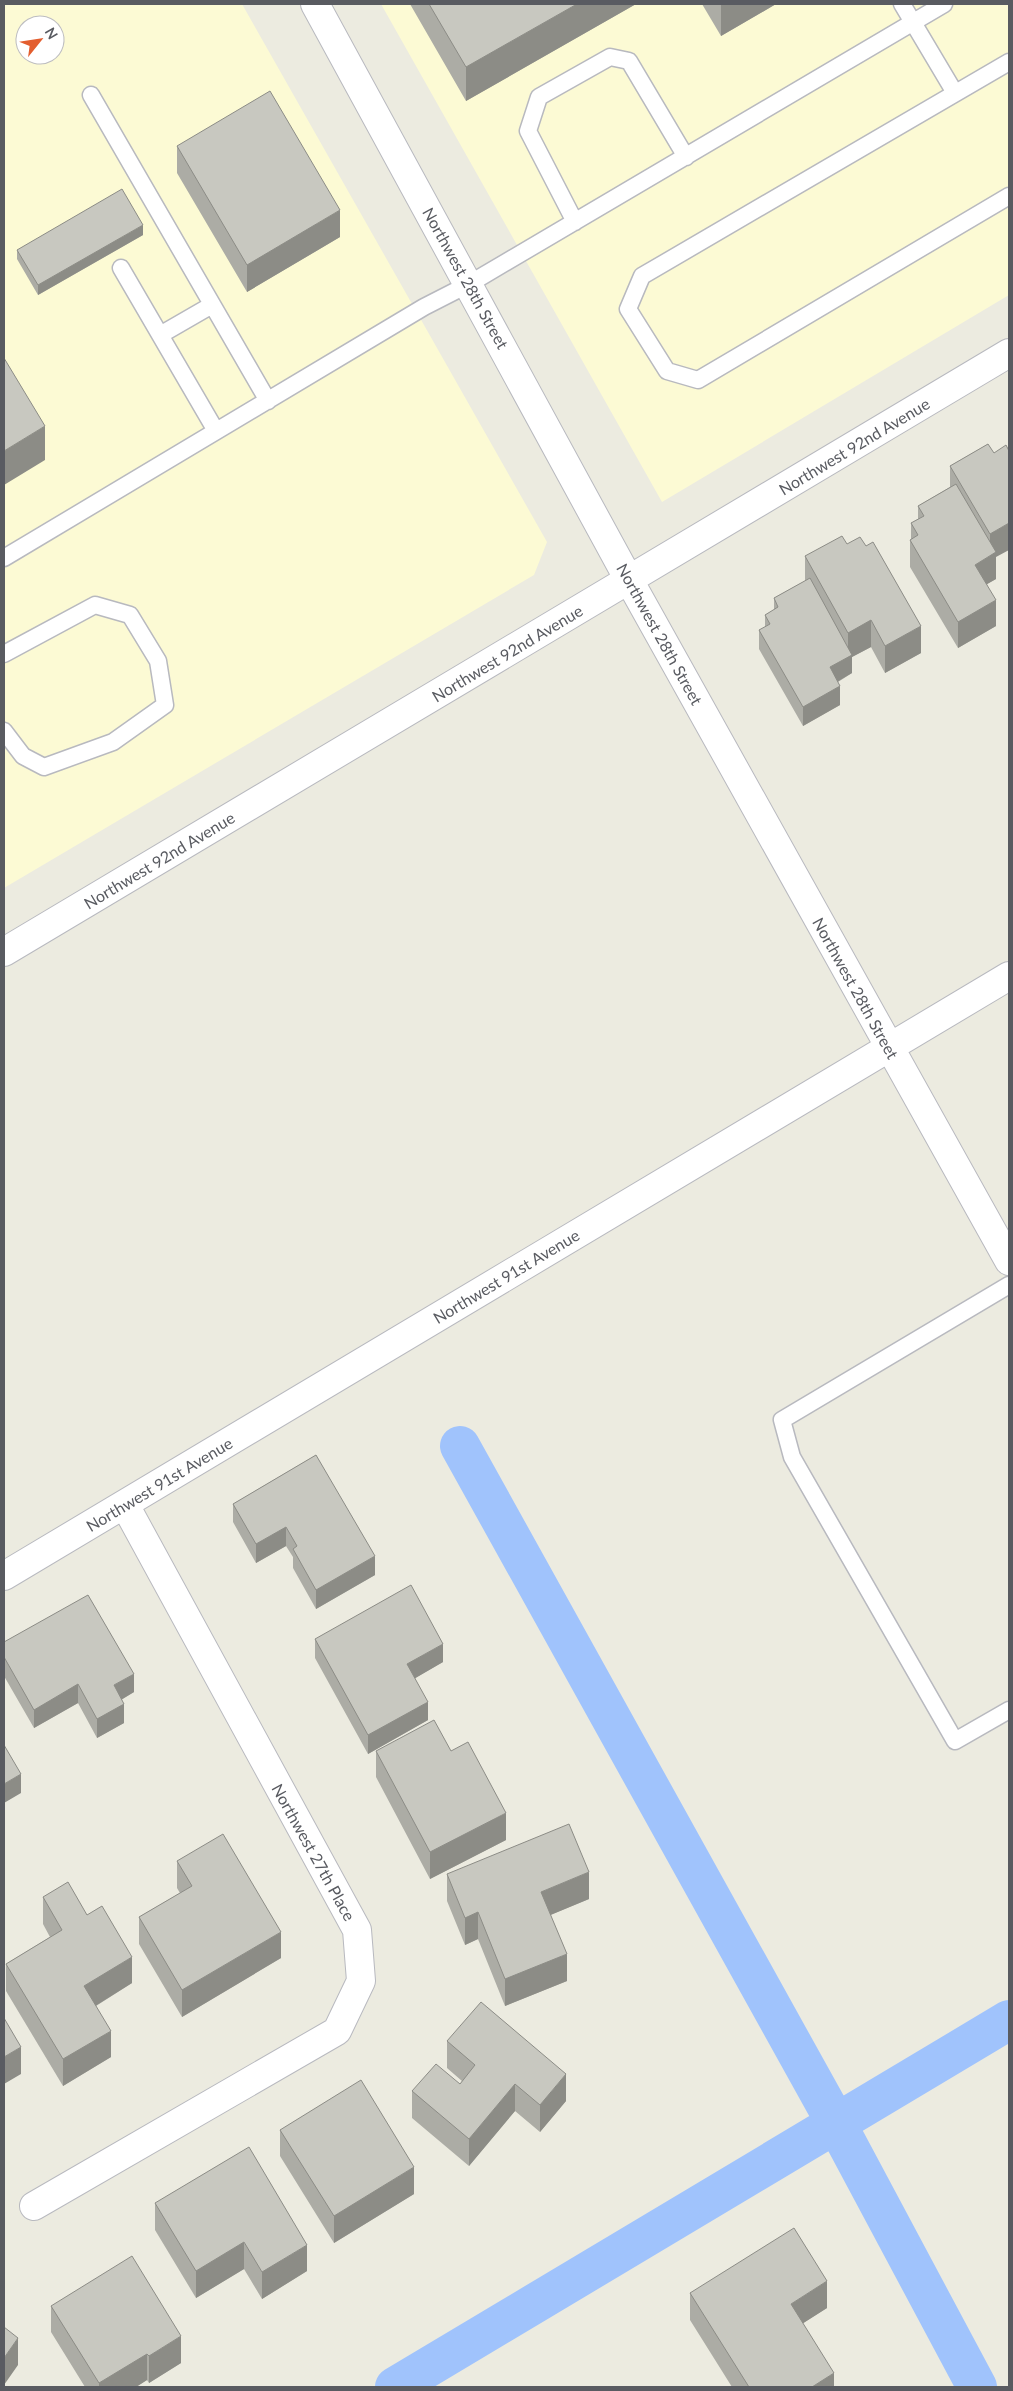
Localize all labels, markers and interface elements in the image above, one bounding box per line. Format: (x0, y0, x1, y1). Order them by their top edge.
north arrow (15, 15, 65, 65)
text: N (42, 24, 62, 42)
street label: Northwest 28th Street (419, 204, 513, 352)
street label: Northwest 92nd Avenue (775, 394, 933, 498)
street label: Northwest 28th Street (613, 560, 707, 708)
street label: Northwest 92nd Avenue (428, 601, 586, 705)
street label: Northwest 92nd Avenue (80, 808, 238, 912)
street label: Northwest 28th Street (809, 914, 903, 1062)
street label: Northwest 91st Avenue (430, 1225, 582, 1327)
street label: Northwest 91st Avenue (83, 1433, 235, 1535)
street label: Northwest 27th Place (268, 1780, 360, 1924)

